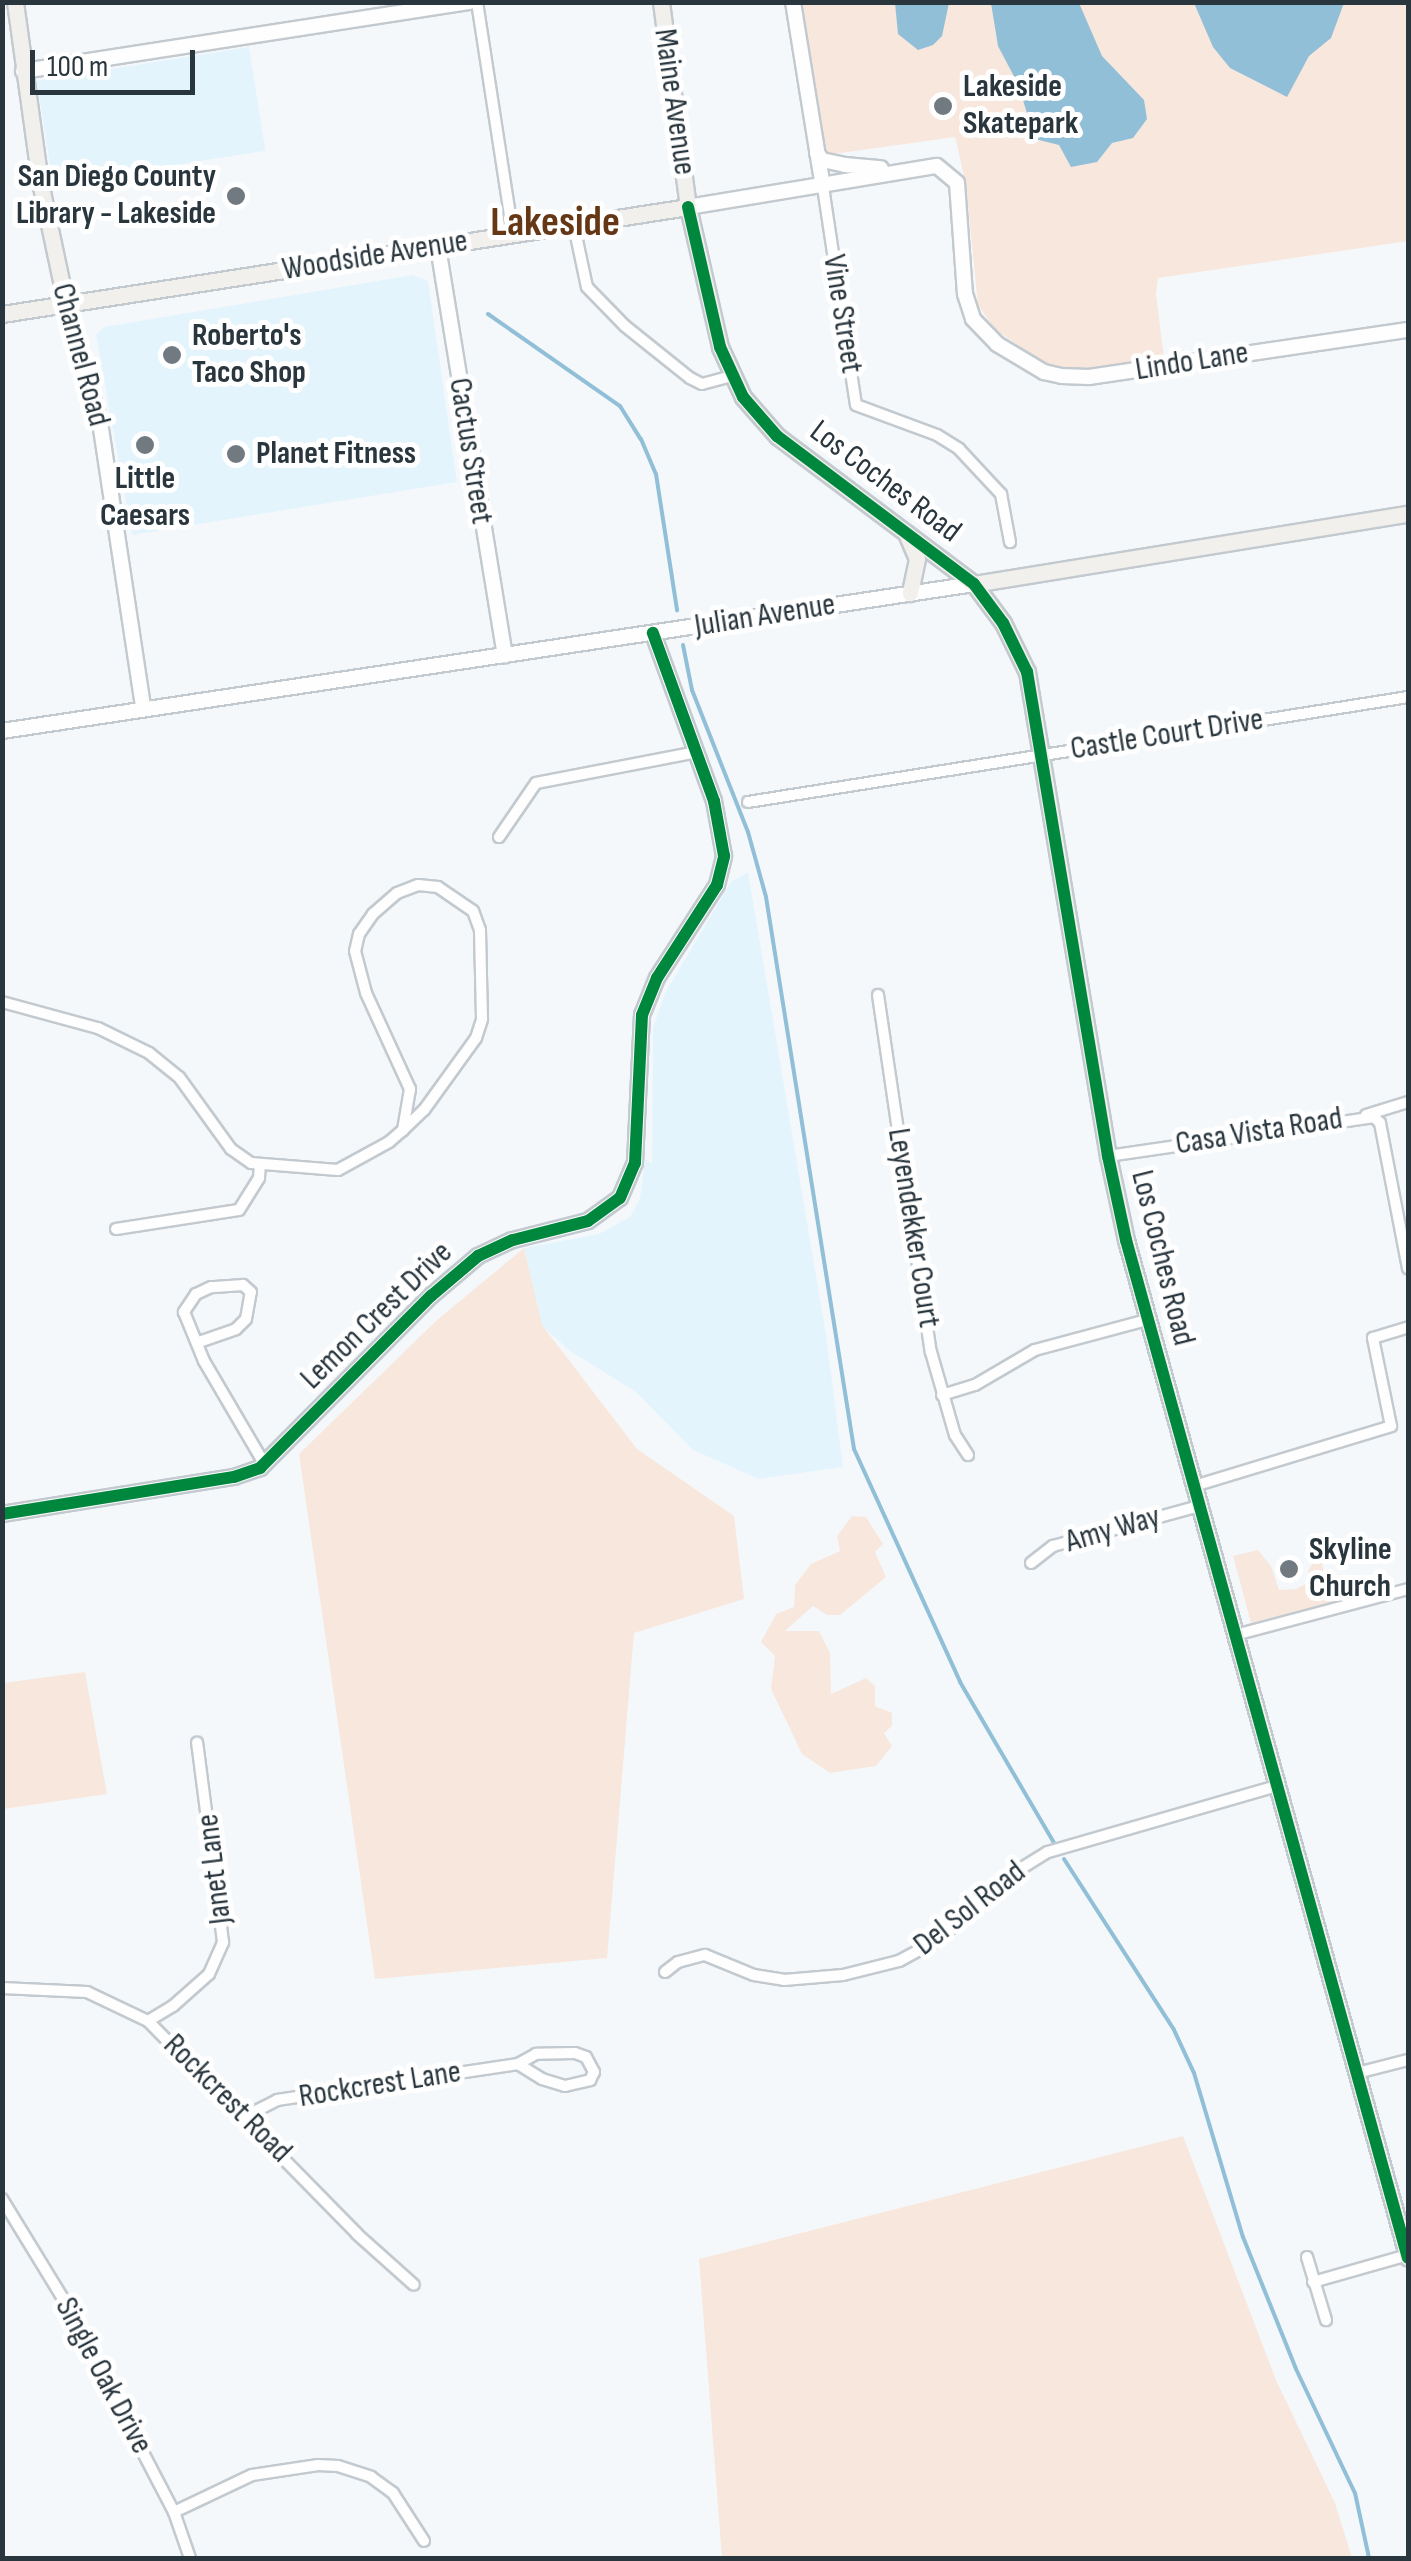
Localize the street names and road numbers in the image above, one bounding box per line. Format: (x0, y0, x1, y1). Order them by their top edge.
street label: Maine Avenue (645, 26, 703, 178)
street label: Woodside Avenue (280, 222, 470, 290)
street label: Vine Street (814, 252, 870, 376)
street label: Channel Road (43, 279, 117, 431)
street label: Lindo Lane (1133, 334, 1251, 390)
street label: Cactus Street (440, 375, 500, 527)
street label: Los Coches Road (802, 413, 968, 551)
street label: Julian Avenue (692, 586, 838, 646)
street label: Castle Court Drive (1068, 701, 1266, 769)
street label: Casa Vista Road (1173, 1100, 1345, 1164)
street label: Leyendekker Court (878, 1126, 948, 1330)
street label: Los Coches Road (1122, 1166, 1202, 1350)
street label: Lemon Crest Drive (293, 1234, 461, 1398)
street label: Amy Way (1061, 1498, 1165, 1562)
street label: Janet Lane (189, 1812, 241, 1926)
street label: Del Sol Road (907, 1854, 1033, 1964)
street label: Rockcrest Road (155, 2027, 299, 2171)
street label: Rockcrest Lane (296, 2053, 464, 2117)
street label: Single Oak Drive (46, 2291, 160, 2461)

